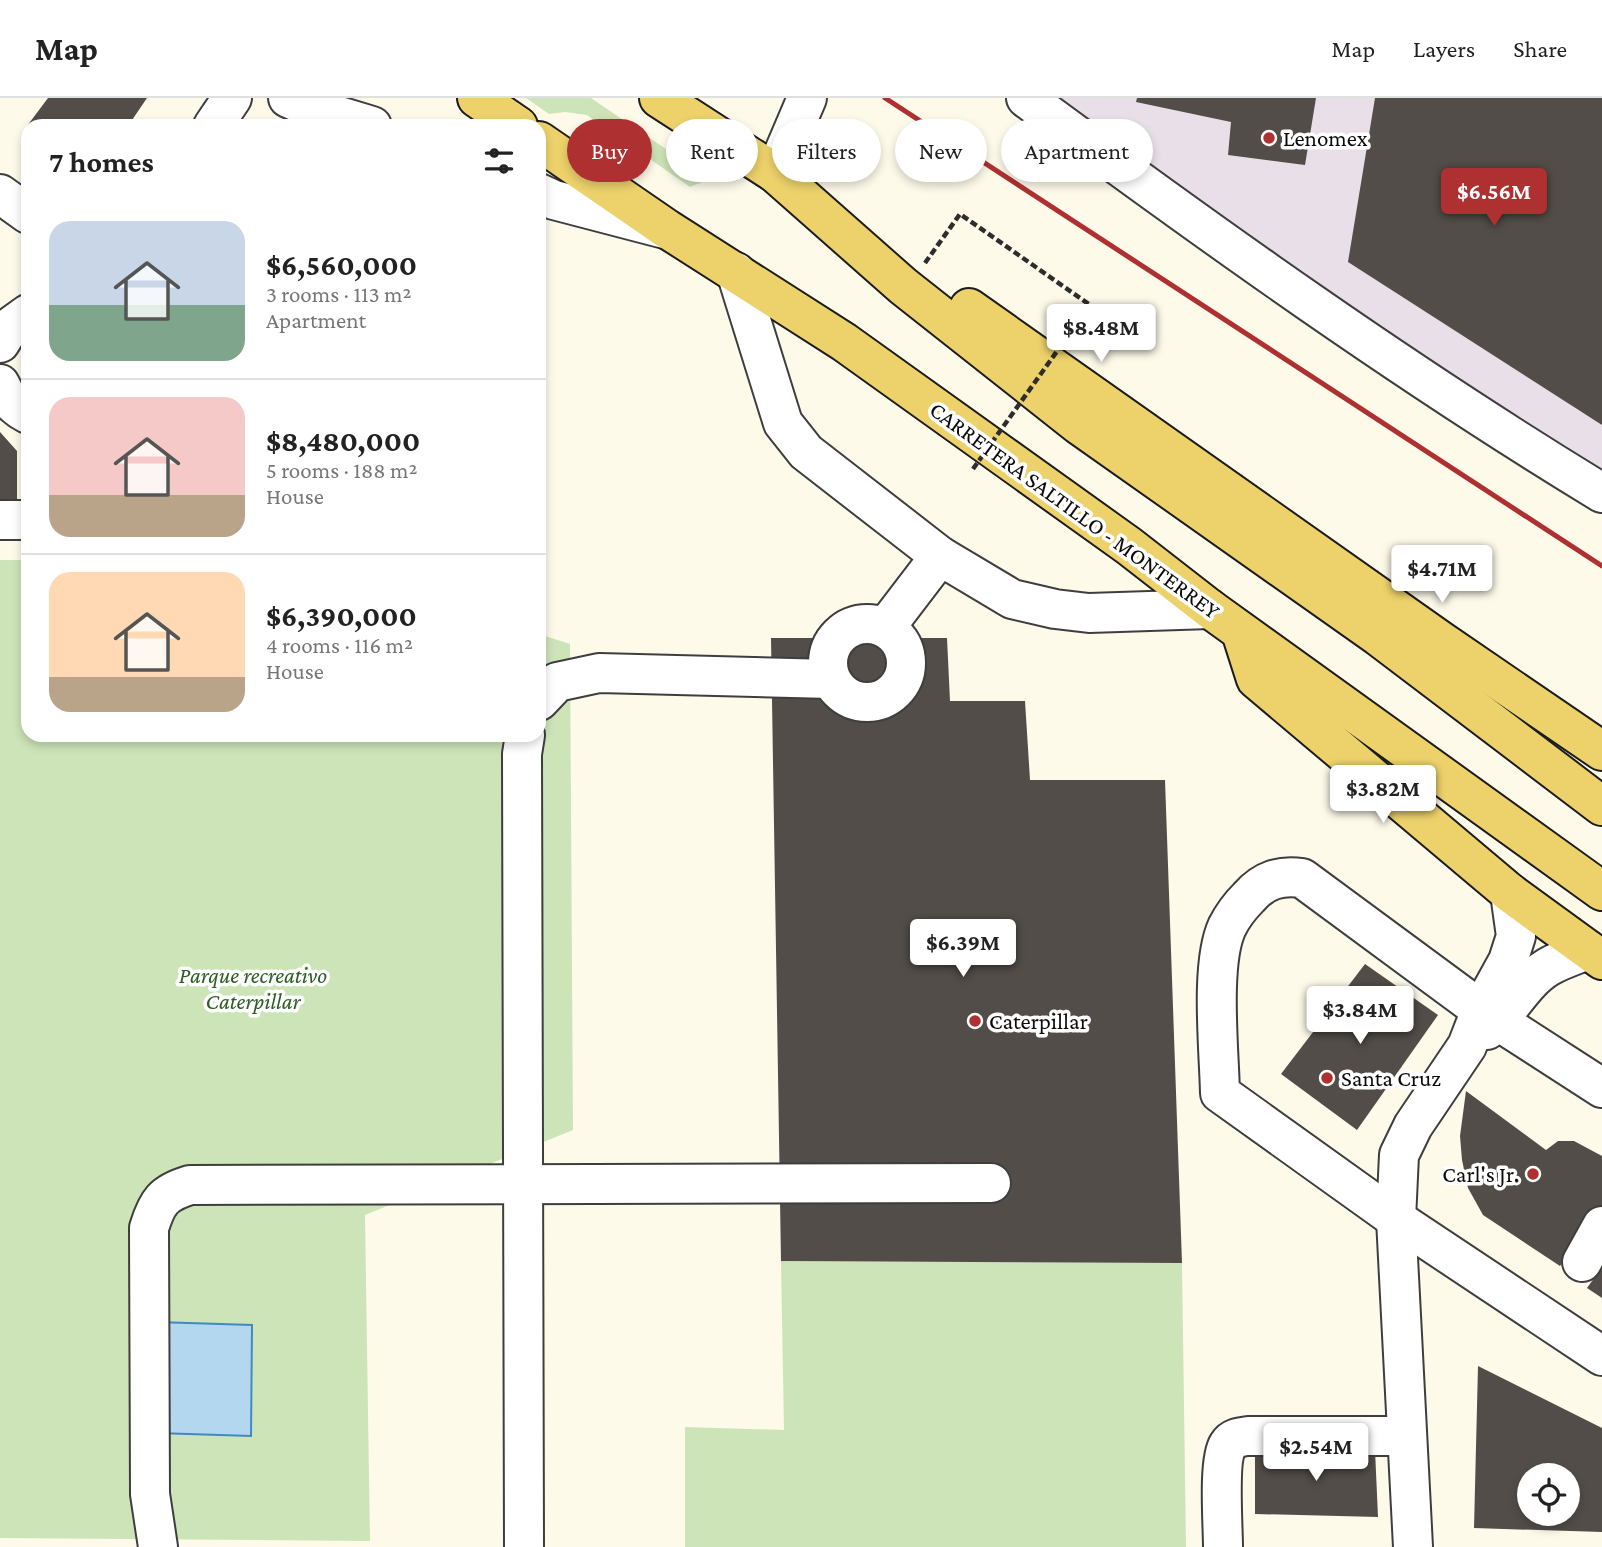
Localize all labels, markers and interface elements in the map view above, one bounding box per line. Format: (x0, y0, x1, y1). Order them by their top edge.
text: Map (35, 30, 98, 67)
text: Map (1331, 35, 1375, 62)
text: Layers (1413, 35, 1475, 62)
text: Share (1513, 35, 1567, 62)
chip: Buy (567, 119, 652, 182)
chip: Rent (666, 119, 758, 182)
chip: Filters (772, 119, 881, 182)
chip: New (895, 119, 987, 182)
chip: Apartment (1001, 119, 1153, 182)
place label: Lenomex (1283, 125, 1368, 151)
marker: Lenomex (1261, 130, 1277, 146)
icon: filters (480, 142, 518, 180)
text: 7 homes (49, 145, 154, 178)
pin: $6.56M (1437, 169, 1551, 228)
text: $6.56M (1457, 178, 1531, 204)
text: $6,560,000 (266, 248, 417, 281)
icon: home (105, 249, 189, 333)
text: 3 rooms · 113 m² (266, 281, 411, 307)
pin: $8.48M (1044, 304, 1158, 364)
text: Apartment (266, 307, 366, 333)
text: $8.48M (1063, 314, 1139, 340)
street label: CARRETERA SALTILLO - MONTERREY (925, 396, 1226, 624)
text: $8,480,000 (266, 424, 420, 457)
icon: home (105, 425, 189, 509)
text: 5 rooms · 188 m² (266, 457, 418, 483)
text: House (266, 483, 324, 509)
pin: $4.71M (1385, 546, 1499, 605)
text: $4.71M (1407, 555, 1477, 581)
text: $6,390,000 (266, 599, 417, 632)
icon: home (105, 600, 189, 684)
text: 4 rooms · 116 m² (266, 632, 413, 658)
text: House (266, 658, 324, 684)
pin: $3.82M (1326, 766, 1440, 825)
text: $3.82M (1346, 775, 1420, 801)
pin: $6.39M (906, 920, 1020, 979)
text: $6.39M (926, 929, 1000, 955)
park label: Parque recreativo Caterpillar (179, 962, 327, 1014)
pin: $3.84M (1303, 986, 1417, 1046)
text: $3.84M (1323, 996, 1397, 1022)
place label: Caterpillar (989, 1008, 1088, 1034)
marker: Caterpillar (967, 1013, 983, 1029)
place label: Santa Cruz (1341, 1065, 1441, 1091)
marker: Santa Cruz (1319, 1070, 1335, 1086)
place label: Carl's Jr. (1442, 1161, 1519, 1187)
marker: Carl's Jr. (1525, 1166, 1541, 1182)
pin: $2.54M (1259, 1424, 1373, 1483)
text: $2.54M (1279, 1433, 1353, 1459)
map controls (1517, 1463, 1580, 1526)
button: locate (1517, 1463, 1580, 1526)

